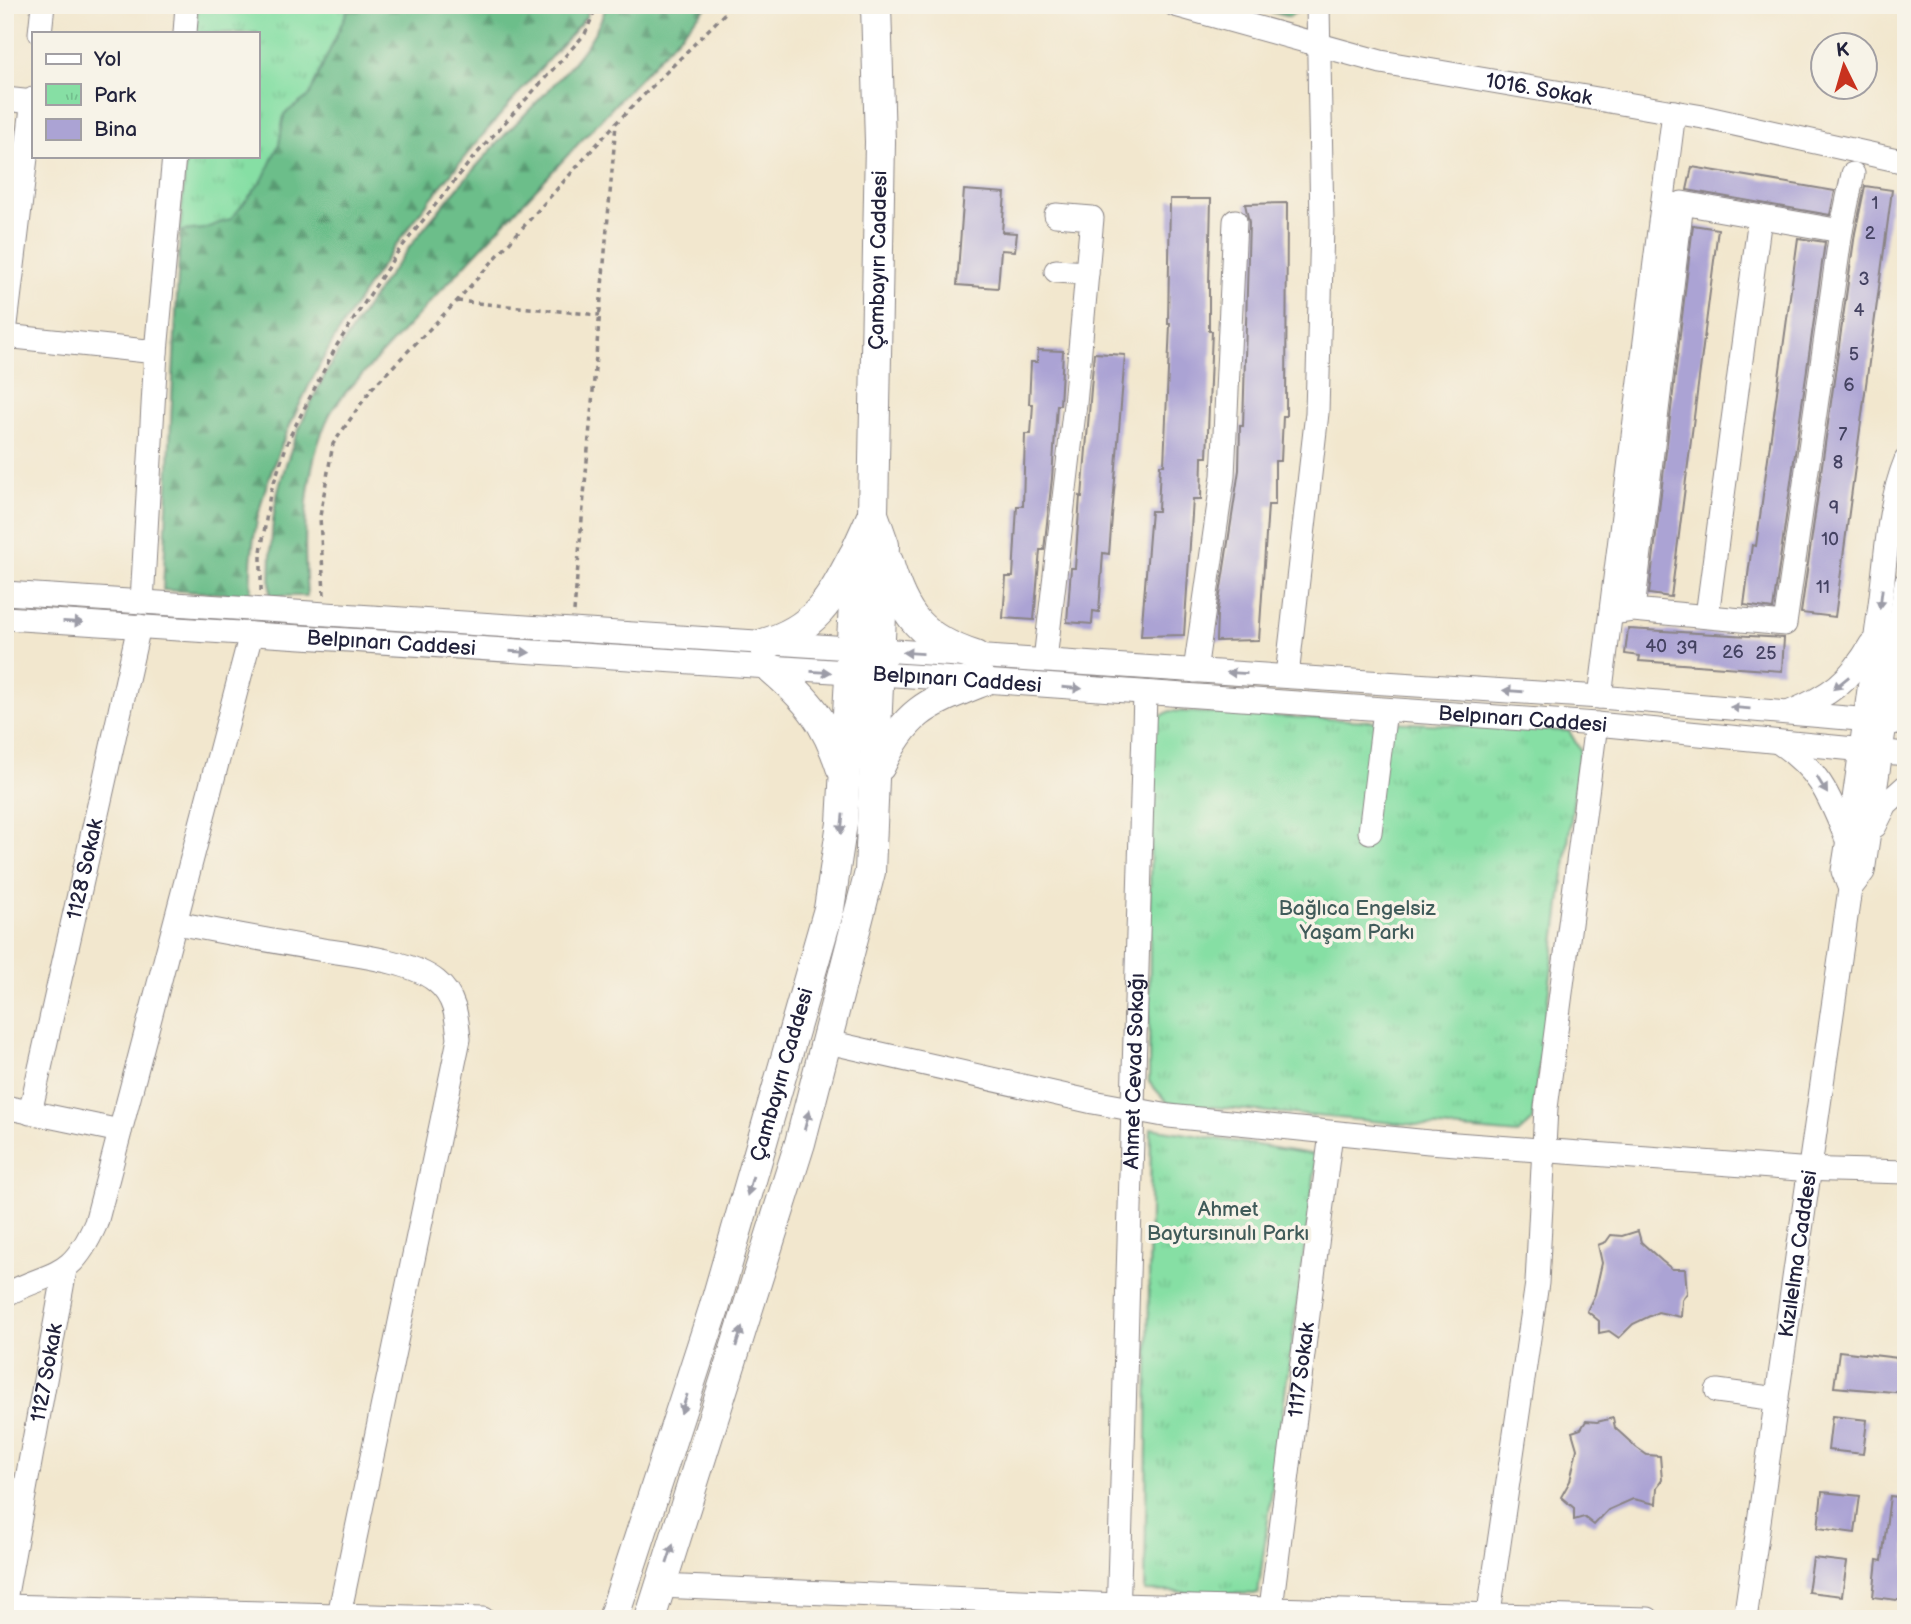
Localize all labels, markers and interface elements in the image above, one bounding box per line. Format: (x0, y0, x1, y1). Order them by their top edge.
legend (32, 32, 259, 158)
north arrow (1810, 32, 1880, 102)
text: K (1835, 39, 1850, 63)
text: Yol (93, 47, 121, 72)
street label: 1016. Sokak (1484, 68, 1595, 110)
text: Park (94, 83, 137, 108)
text: Bina (94, 117, 137, 142)
street label: Çambayırı Caddesi (864, 170, 892, 350)
house number: 1 (1872, 193, 1878, 214)
house number: 2 (1865, 223, 1876, 244)
house number: 3 (1858, 269, 1870, 290)
house number: 4 (1854, 300, 1865, 321)
house number: 5 (1849, 344, 1859, 365)
house number: 6 (1844, 375, 1855, 396)
house number: 7 (1839, 424, 1848, 445)
house number: 8 (1833, 452, 1843, 473)
house number: 9 (1829, 498, 1839, 519)
house number: 10 (1821, 529, 1839, 550)
house number: 11 (1816, 577, 1830, 598)
one-way arrow (1875, 588, 1886, 610)
one-way arrow (63, 617, 85, 628)
street label: Belpınarı Caddesi (306, 625, 477, 661)
house number: 40 (1645, 636, 1667, 657)
house number: 39 (1676, 638, 1698, 659)
house number: 26 (1722, 642, 1744, 663)
house number: 25 (1756, 643, 1776, 664)
one-way arrow (510, 647, 532, 658)
one-way arrow (901, 648, 923, 659)
street label: Belpınarı Caddesi (872, 661, 1042, 697)
one-way arrow (810, 666, 832, 677)
one-way arrow (1226, 667, 1248, 678)
one-way arrow (1832, 675, 1849, 690)
one-way arrow (1061, 683, 1083, 694)
one-way arrow (1502, 686, 1524, 697)
street label: Belpınarı Caddesi (1437, 700, 1608, 738)
one-way arrow (1729, 702, 1751, 713)
one-way arrow (1816, 775, 1829, 795)
one-way arrow (836, 813, 847, 835)
street label: 1128 Sokak (61, 815, 108, 922)
park label: Bağlıca Engelsiz Yaşam Parkı (1278, 896, 1437, 945)
street label: Ahmet Cevad Sokağı (1119, 973, 1149, 1170)
street label: Çambayırı Caddesi (745, 985, 818, 1164)
one-way arrow (802, 1109, 813, 1131)
street label: Kızılelma Caddesi (1773, 1168, 1822, 1339)
one-way arrow (744, 1175, 755, 1197)
park label: Ahmet Baytursınulı Parkı (1147, 1197, 1309, 1246)
street label: 1117 Sokak (1283, 1320, 1320, 1419)
street label: 1127 Sokak (25, 1321, 68, 1424)
one-way arrow (734, 1326, 744, 1347)
one-way arrow (679, 1393, 689, 1414)
one-way arrow (665, 1543, 676, 1564)

